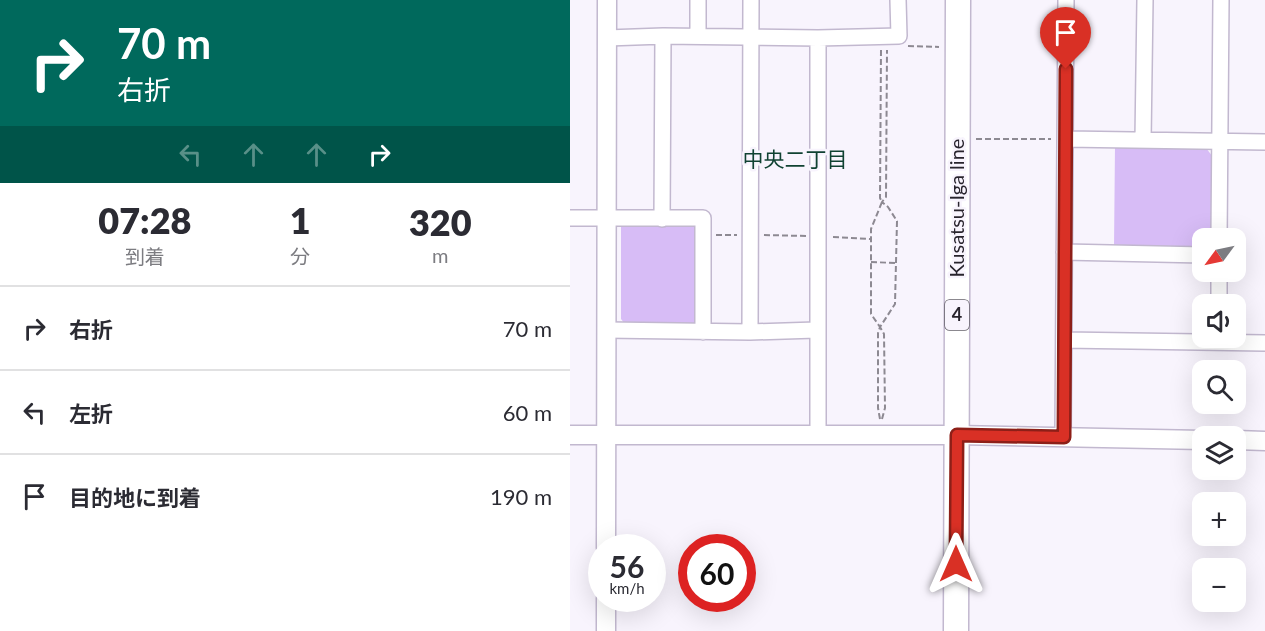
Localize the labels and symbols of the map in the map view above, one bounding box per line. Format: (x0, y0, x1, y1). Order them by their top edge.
pin (1040, 7, 1091, 69)
street label: Kusatsu-Iga line (944, 139, 968, 277)
district label: 中央二丁目 (743, 146, 848, 171)
north arrow (1192, 228, 1246, 282)
road number: 4 (945, 300, 969, 330)
position arrow (924, 532, 988, 596)
speed limit sign: 60 (678, 534, 756, 612)

